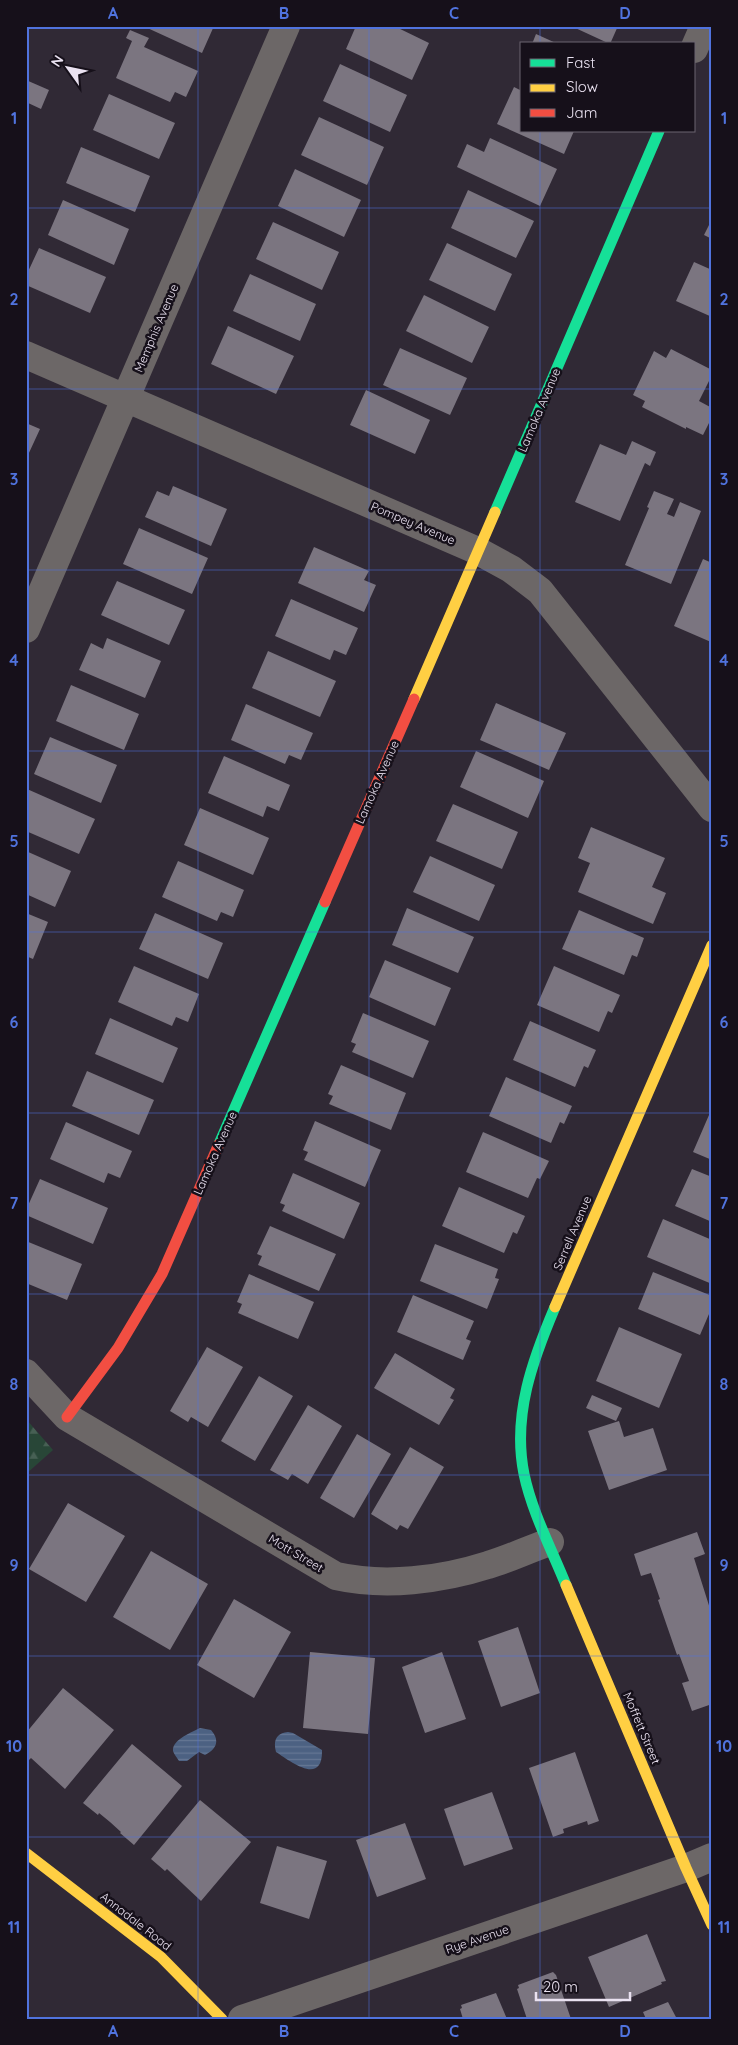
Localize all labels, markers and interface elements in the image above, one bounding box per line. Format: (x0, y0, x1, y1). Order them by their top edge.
text: A (108, 3, 119, 23)
text: B (279, 3, 289, 23)
text: C (449, 3, 459, 23)
text: D (619, 3, 631, 23)
north arrow (42, 42, 92, 92)
legend (520, 42, 696, 132)
text: N (47, 52, 67, 70)
text: Fast (566, 53, 595, 72)
text: Slow (566, 77, 598, 96)
text: Jam (566, 103, 597, 122)
text: 1 (11, 108, 17, 128)
text: 1 (721, 108, 727, 128)
street label: Memphis Avenue (131, 281, 181, 374)
text: 2 (9, 289, 19, 309)
text: 2 (719, 289, 729, 309)
street label: Lamoka Avenue (515, 366, 564, 454)
text: 3 (10, 469, 18, 489)
text: 3 (720, 469, 728, 489)
street label: Pompey Avenue (368, 498, 458, 548)
text: 4 (9, 650, 19, 670)
text: 4 (719, 650, 729, 670)
street label: Lamoka Avenue (352, 738, 402, 826)
text: 5 (9, 831, 19, 851)
text: 5 (719, 831, 729, 851)
text: 6 (10, 1012, 19, 1032)
text: 6 (720, 1012, 729, 1032)
street label: Lamoka Avenue (190, 1109, 240, 1197)
text: 7 (10, 1193, 19, 1213)
street label: Serrell Avenue (550, 1193, 594, 1272)
text: 7 (720, 1193, 729, 1213)
text: 8 (10, 1374, 19, 1394)
text: 8 (720, 1374, 729, 1394)
street label: Mott Street (266, 1531, 326, 1575)
text: 9 (9, 1555, 19, 1575)
text: 9 (719, 1555, 729, 1575)
street label: Moffett Street (620, 1690, 664, 1766)
text: 10 (6, 1736, 22, 1756)
text: 10 (716, 1736, 732, 1756)
street label: Annadale Road (98, 1889, 174, 1953)
text: 11 (8, 1917, 20, 1937)
text: 11 (718, 1917, 730, 1937)
street label: Rye Avenue (443, 1921, 511, 1957)
scale bar (536, 1970, 629, 2002)
text: 20 m (543, 1977, 578, 1996)
text: A (108, 2021, 119, 2041)
text: B (279, 2021, 289, 2041)
text: C (449, 2021, 459, 2041)
text: D (619, 2021, 631, 2041)

